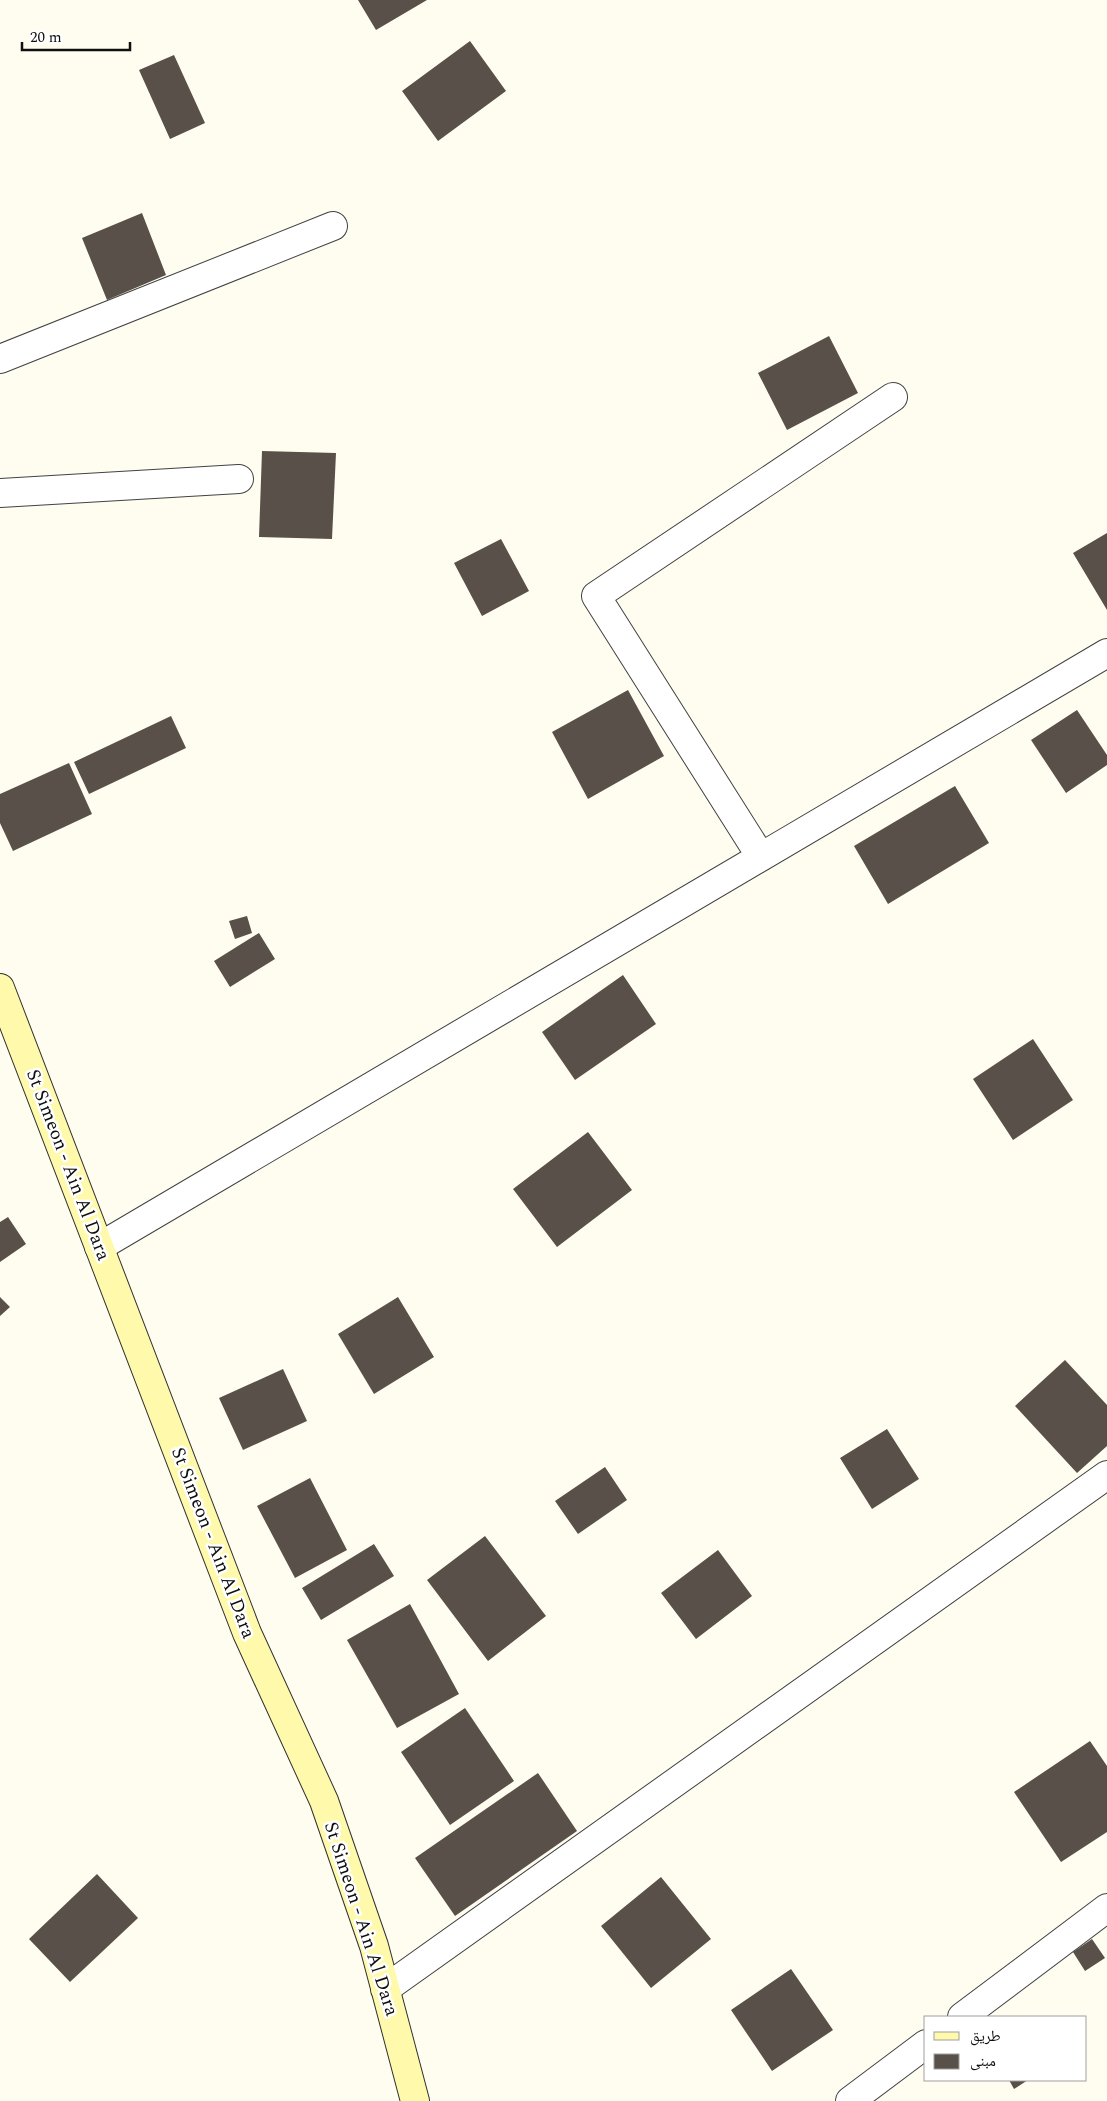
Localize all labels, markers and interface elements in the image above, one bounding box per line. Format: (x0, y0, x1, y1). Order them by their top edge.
scale bar (22, 20, 130, 52)
text: 20 m (30, 26, 62, 49)
street label: St Simeon - Ain Al Dara (18, 1065, 118, 1265)
street label: St Simeon - Ain Al Dara (163, 1443, 263, 1643)
street label: St Simeon - Ain Al Dara (316, 1818, 406, 2021)
legend (924, 2016, 1087, 2081)
text: طريق (970, 2025, 1001, 2048)
text: مبنى (970, 2050, 996, 2073)

